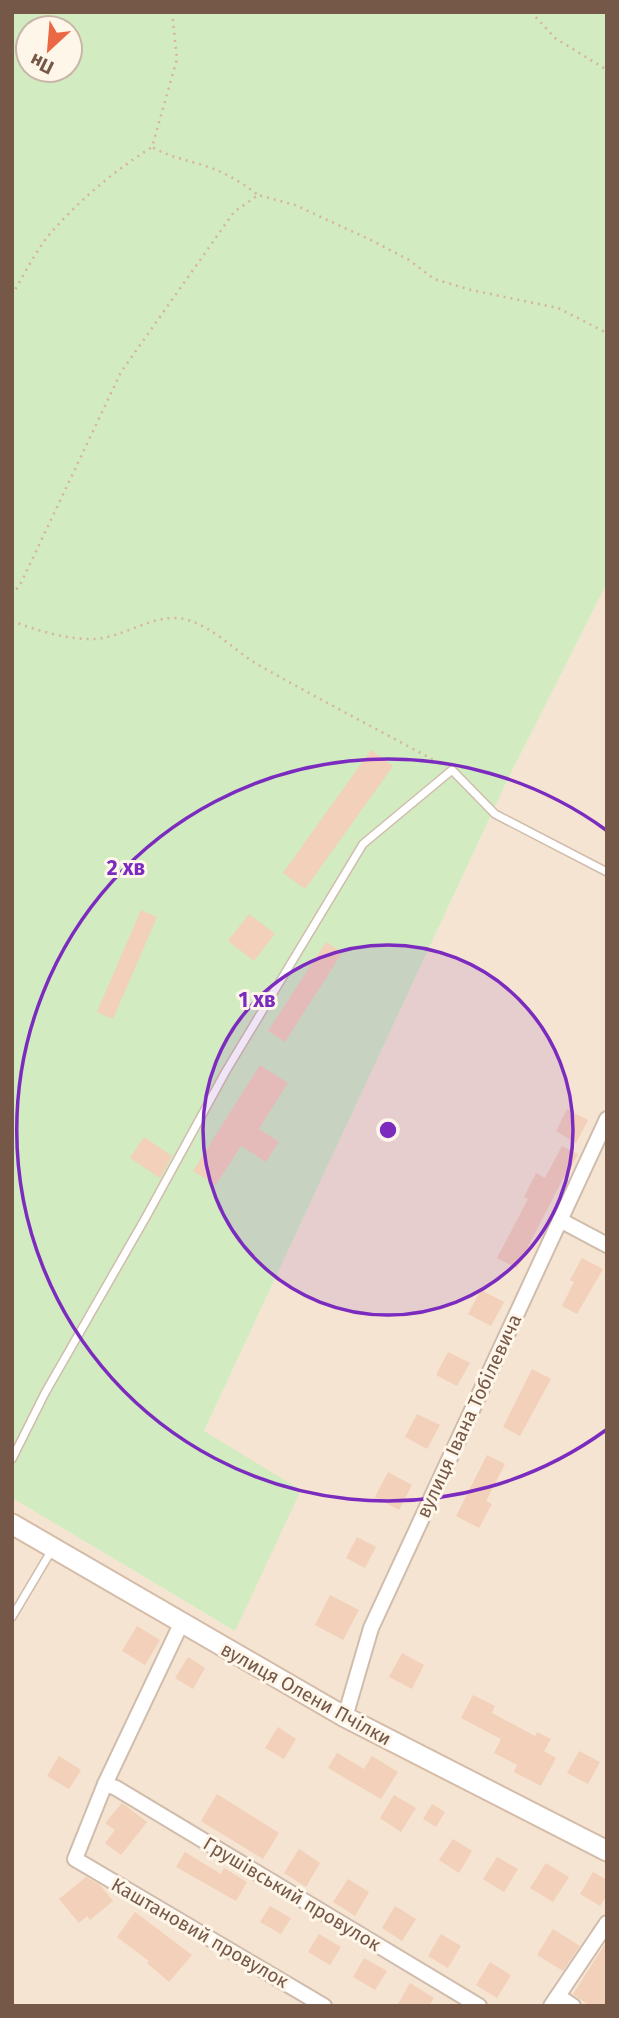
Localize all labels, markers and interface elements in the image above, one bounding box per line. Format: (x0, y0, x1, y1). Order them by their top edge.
north arrow (14, 14, 84, 84)
text: Пн (26, 48, 57, 79)
text: 2 хв (107, 855, 145, 881)
text: 1 хв (238, 987, 276, 1013)
centre of rings (376, 1118, 400, 1142)
street label: вулиця Івана Тобілевича (412, 1310, 526, 1522)
street label: вулиця Олени Пчілки (217, 1638, 395, 1750)
street label: Грушівський провулок (199, 1832, 385, 1956)
street label: Каштановий провулок (107, 1873, 293, 1993)

